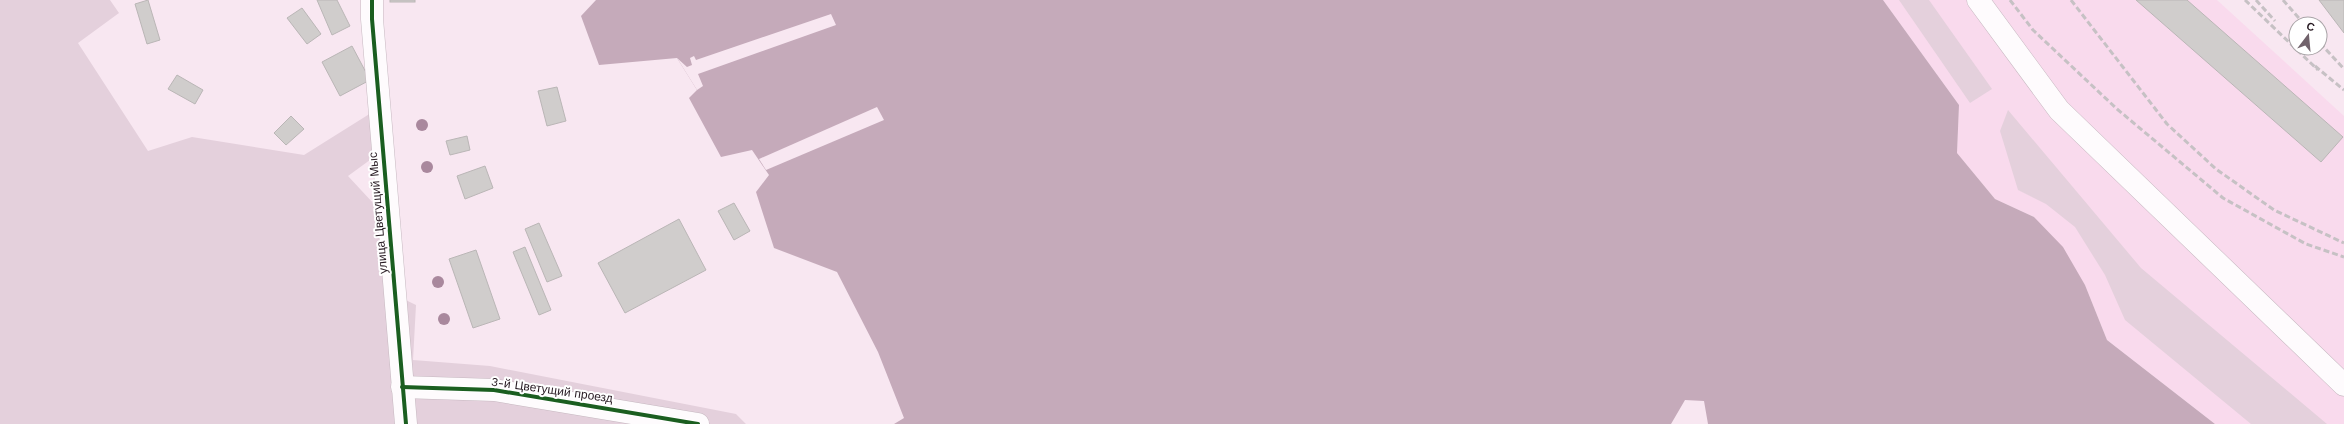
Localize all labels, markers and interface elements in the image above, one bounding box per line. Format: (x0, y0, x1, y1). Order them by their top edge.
north arrow (2288, 16, 2328, 56)
text: С (2305, 20, 2316, 34)
street label: улица Цветущий Мыс (366, 152, 390, 274)
street label: 3-й Цветущий проезд (490, 375, 614, 405)

